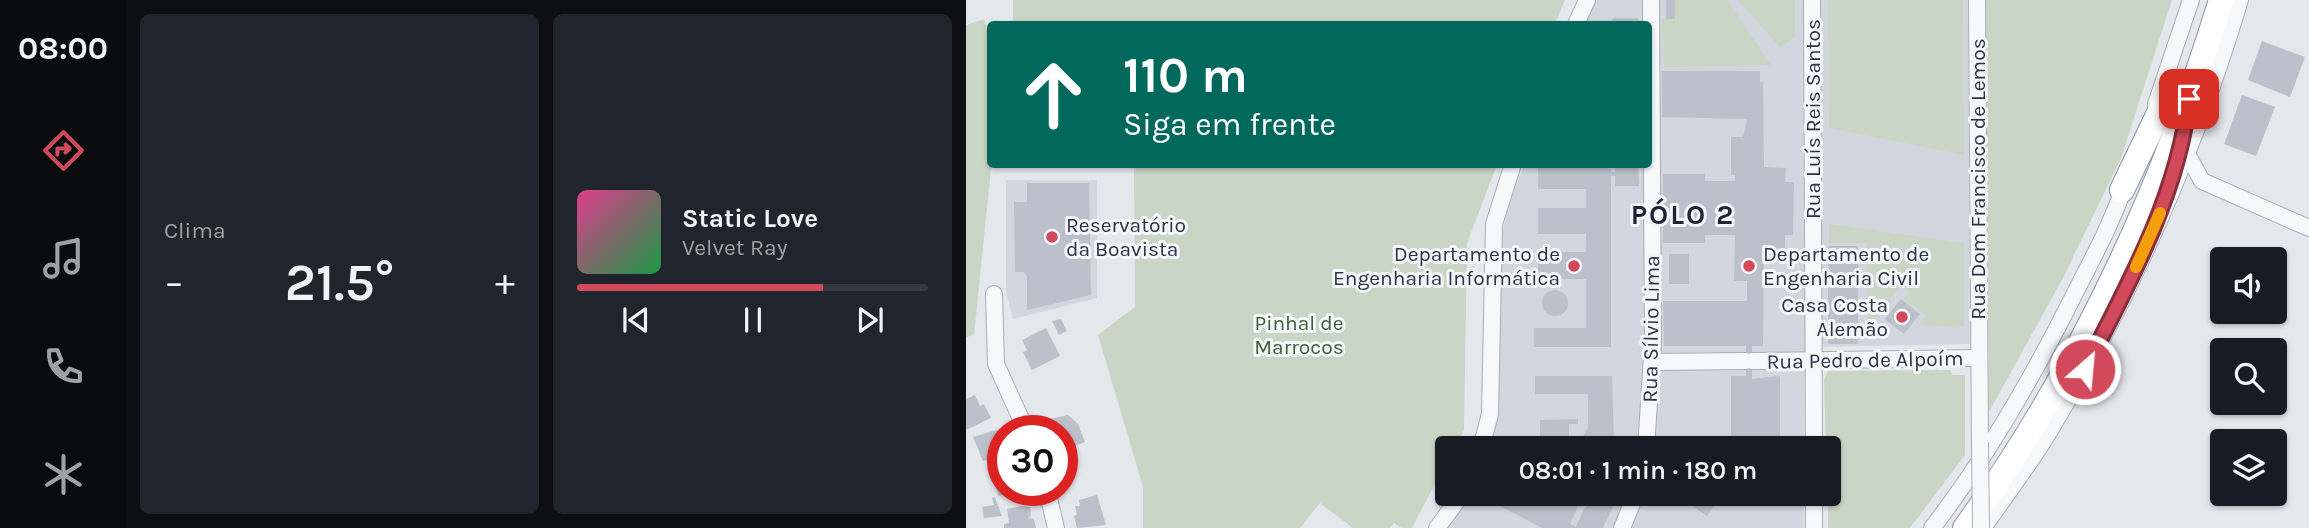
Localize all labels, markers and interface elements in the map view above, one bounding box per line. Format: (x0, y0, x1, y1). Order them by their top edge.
street label: Rua Luís Reis Santos (1801, 19, 1825, 219)
text: 08:00 (18, 30, 108, 67)
street label: Rua Dom Francisco de Lemos (1966, 38, 1990, 320)
text: 110 m (1123, 47, 1248, 104)
icon: ahead (1008, 49, 1099, 140)
pin (2159, 69, 2219, 129)
icon: arrive (2170, 80, 2208, 118)
text: Siga em frente (1123, 106, 1336, 143)
icon: directions (39, 126, 88, 175)
district label: PÓLO 2 (1631, 197, 1735, 231)
text: Static Love (682, 203, 818, 234)
place label: Reservatório da Boavista (1066, 213, 1186, 261)
text: Clima (164, 217, 226, 244)
marker: Reservatório da Boavista (1044, 229, 1060, 245)
icon: music (39, 234, 88, 283)
text: Velvet Ray (682, 234, 787, 261)
place label: Departamento de Engenharia Informática (1333, 242, 1560, 290)
place label: Departamento de Engenharia Civil (1763, 242, 1929, 290)
map controls (2210, 247, 2287, 506)
button: sound (2210, 247, 2287, 324)
text: 21.5° (285, 252, 394, 313)
street label: Rua Sílvio Lima (1638, 255, 1664, 403)
marker: Departamento de Engenharia Informática (1566, 258, 1582, 274)
marker: Departamento de Engenharia Civil (1741, 258, 1757, 274)
text: − (164, 260, 184, 305)
text: + (495, 260, 515, 305)
place label: Casa Costa Alemão (1781, 293, 1888, 341)
icon: previous (617, 301, 655, 339)
icon: pause (734, 301, 772, 339)
icon: next (851, 301, 889, 339)
marker: Casa Costa Alemão (1894, 309, 1910, 325)
park label: Pinhal de Marrocos (1254, 311, 1344, 359)
position arrow (2048, 332, 2122, 406)
button: search (2210, 338, 2287, 415)
icon: phone (39, 342, 88, 391)
street label: Rua Pedro de Alpoím (1766, 346, 1964, 374)
speed limit sign: 30 (987, 415, 1078, 506)
button: layers (2210, 429, 2287, 506)
icon: climate (39, 450, 88, 499)
text: 08:01 · 1 min · 180 m (1519, 455, 1757, 486)

